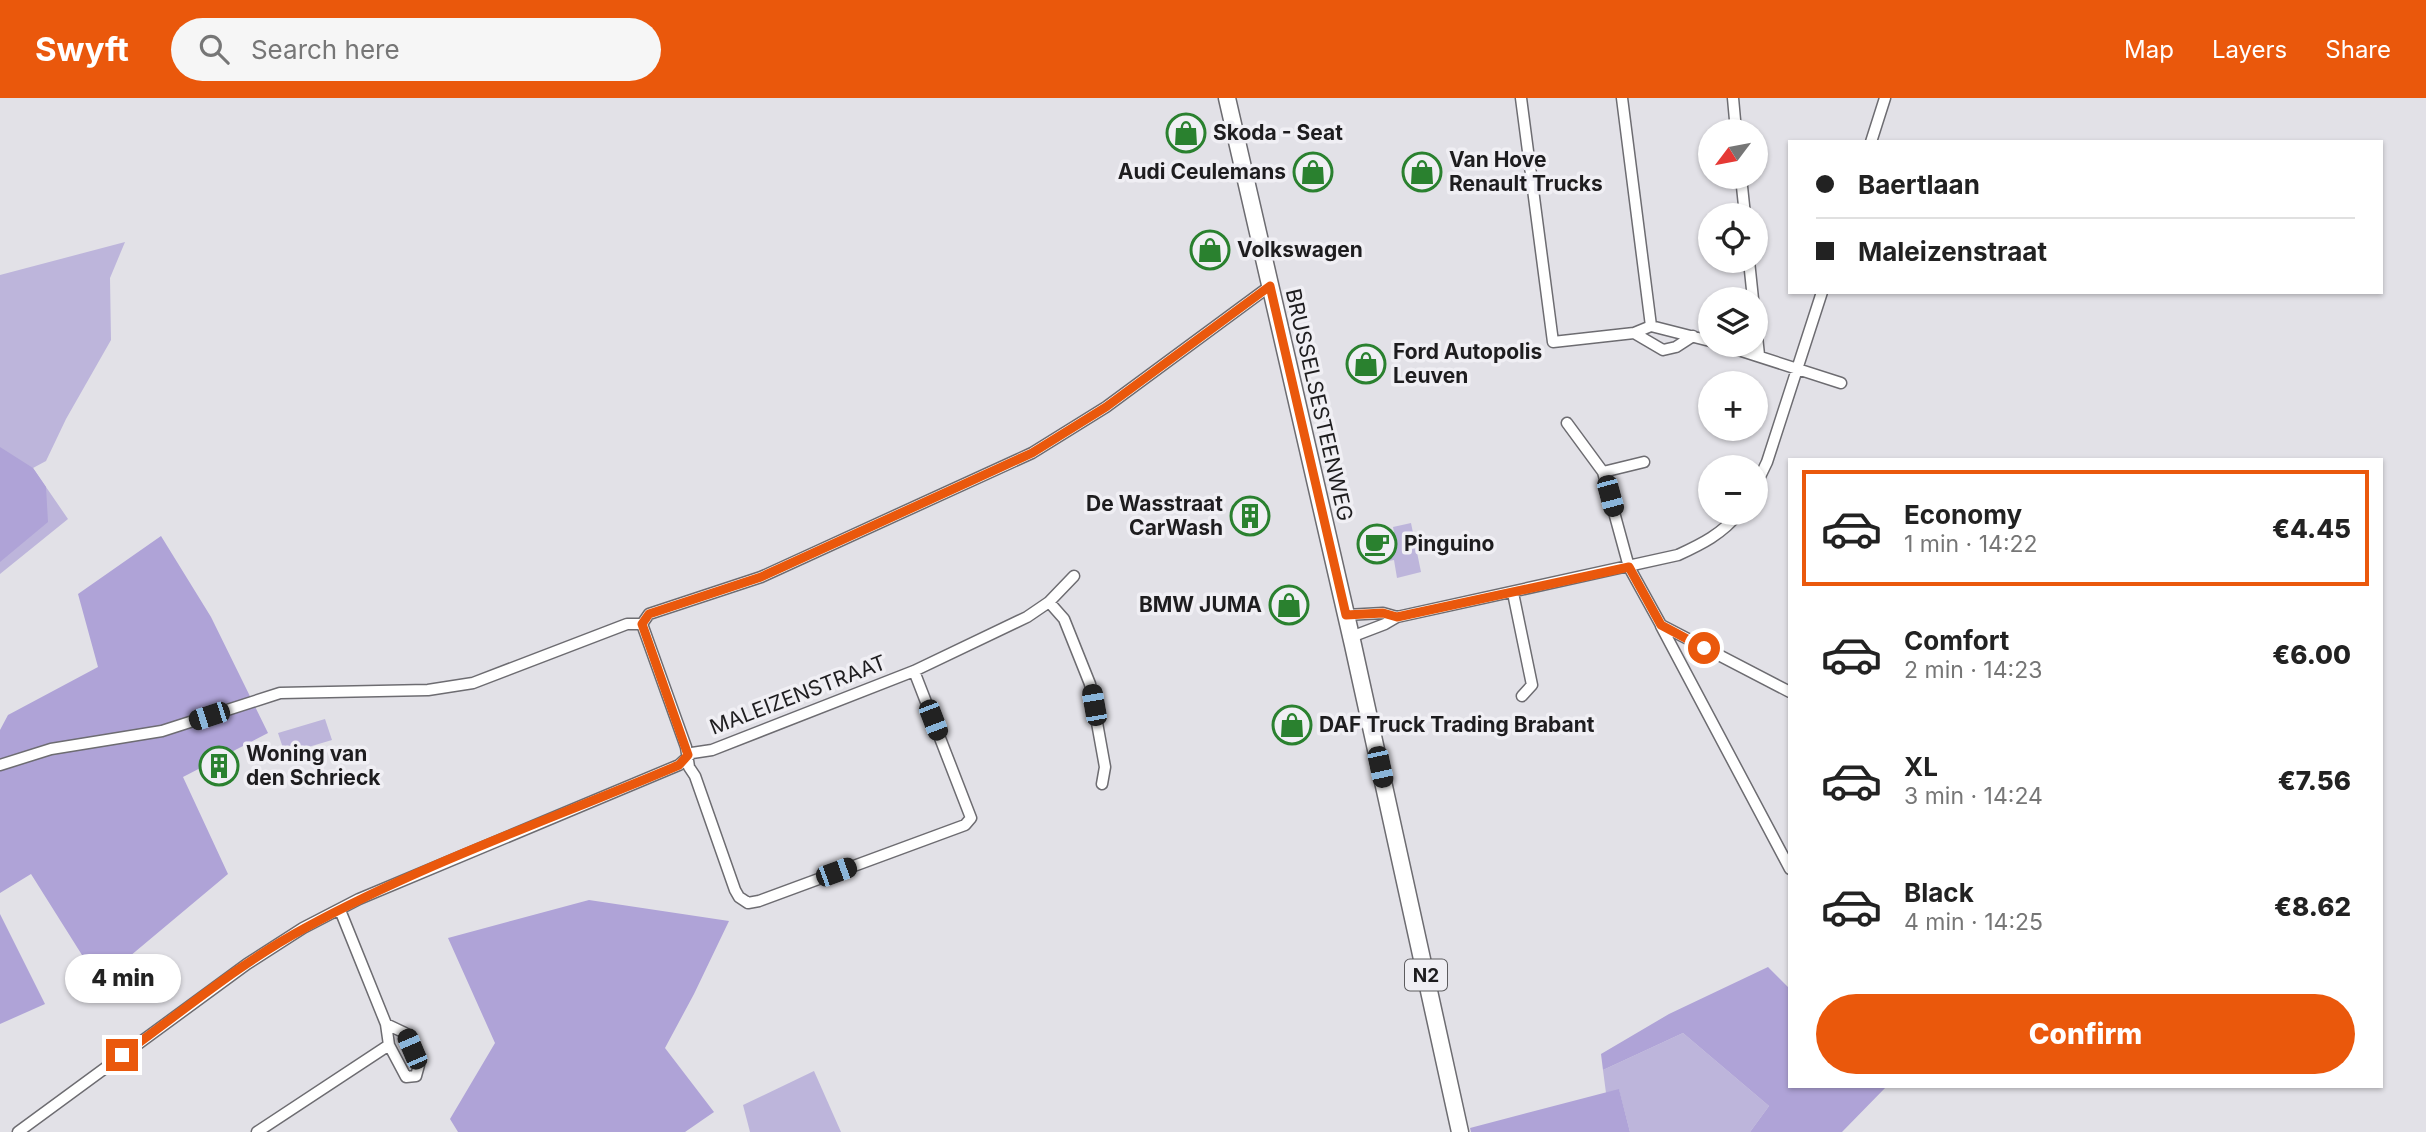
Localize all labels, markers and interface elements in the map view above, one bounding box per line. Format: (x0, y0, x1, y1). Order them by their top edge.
search box (171, 18, 661, 81)
text: Swyft (35, 29, 129, 69)
icon: search (195, 30, 233, 68)
text: Search here (251, 34, 400, 65)
text: Map (2124, 35, 2174, 64)
text: Layers (2212, 35, 2287, 64)
text: Share (2325, 35, 2391, 64)
shop icon: Skoda - Seat (1165, 112, 1207, 154)
north arrow (1698, 119, 1768, 189)
map controls (1698, 119, 1768, 525)
place label: Skoda - Seat (1213, 120, 1343, 145)
place label: Van Hove Renault Trucks (1449, 147, 1603, 196)
shop icon: Audi Ceulemans (1292, 151, 1334, 193)
shop icon: Van Hove Renault Trucks (1401, 151, 1443, 193)
place label: Audi Ceulemans (1118, 159, 1286, 184)
text: Baertlaan (1858, 169, 1980, 200)
button: locate (1698, 203, 1768, 273)
shop icon: Volkswagen (1189, 229, 1231, 271)
text: Maleizenstraat (1858, 236, 2047, 267)
place label: Volkswagen (1237, 237, 1363, 262)
street label: BRUSSELSESTEENWEG (1281, 286, 1358, 523)
button: layers (1698, 287, 1768, 357)
place label: Ford Autopolis Leuven (1393, 339, 1542, 388)
shop icon: Ford Autopolis Leuven (1345, 343, 1387, 385)
button: + (1698, 371, 1768, 441)
button: − (1698, 455, 1768, 525)
car (1595, 473, 1626, 519)
place label: De Wasstraat CarWash (1086, 491, 1223, 540)
building icon: De Wasstraat CarWash (1229, 495, 1271, 537)
icon: car (1820, 497, 1883, 560)
text: Economy (1904, 499, 2022, 530)
text: €4.45 (2272, 513, 2351, 544)
cafe icon: Pinguino (1356, 523, 1398, 565)
text: 1 min · 14:22 (1904, 530, 2038, 558)
place label: Pinguino (1404, 531, 1494, 556)
shop icon: BMW JUMA (1268, 584, 1310, 626)
place label: BMW JUMA (1139, 592, 1262, 617)
icon: car (1820, 623, 1883, 686)
text: Comfort (1904, 625, 2009, 656)
route start (1688, 632, 1720, 664)
text: €6.00 (2272, 639, 2351, 670)
street label: MALEIZENSTRAAT (706, 649, 890, 740)
text: 2 min · 14:23 (1904, 656, 2042, 684)
car (1081, 682, 1108, 728)
car (916, 697, 951, 743)
car (186, 700, 233, 732)
shop icon: DAF Truck Trading Brabant (1271, 704, 1313, 746)
place label: DAF Truck Trading Brabant (1319, 712, 1595, 737)
place label: Woning van den Schrieck (246, 741, 381, 790)
car (1366, 744, 1395, 790)
building icon: Woning van den Schrieck (198, 745, 240, 787)
icon: car (1820, 749, 1883, 812)
text: XL (1904, 751, 1938, 782)
text: €7.56 (2278, 765, 2351, 796)
text: 3 min · 14:24 (1904, 782, 2043, 810)
car (813, 855, 860, 889)
icon: car (1820, 875, 1883, 938)
text: Black (1904, 877, 1974, 908)
text: €8.62 (2274, 891, 2351, 922)
text: 4 min · 14:25 (1904, 908, 2043, 936)
callout: 4 min (64, 954, 180, 1002)
road number: N2 (1405, 960, 1447, 990)
text: 4 min (91, 964, 155, 992)
button: Confirm (1816, 994, 2355, 1074)
car (395, 1026, 430, 1072)
route end (106, 1039, 138, 1071)

